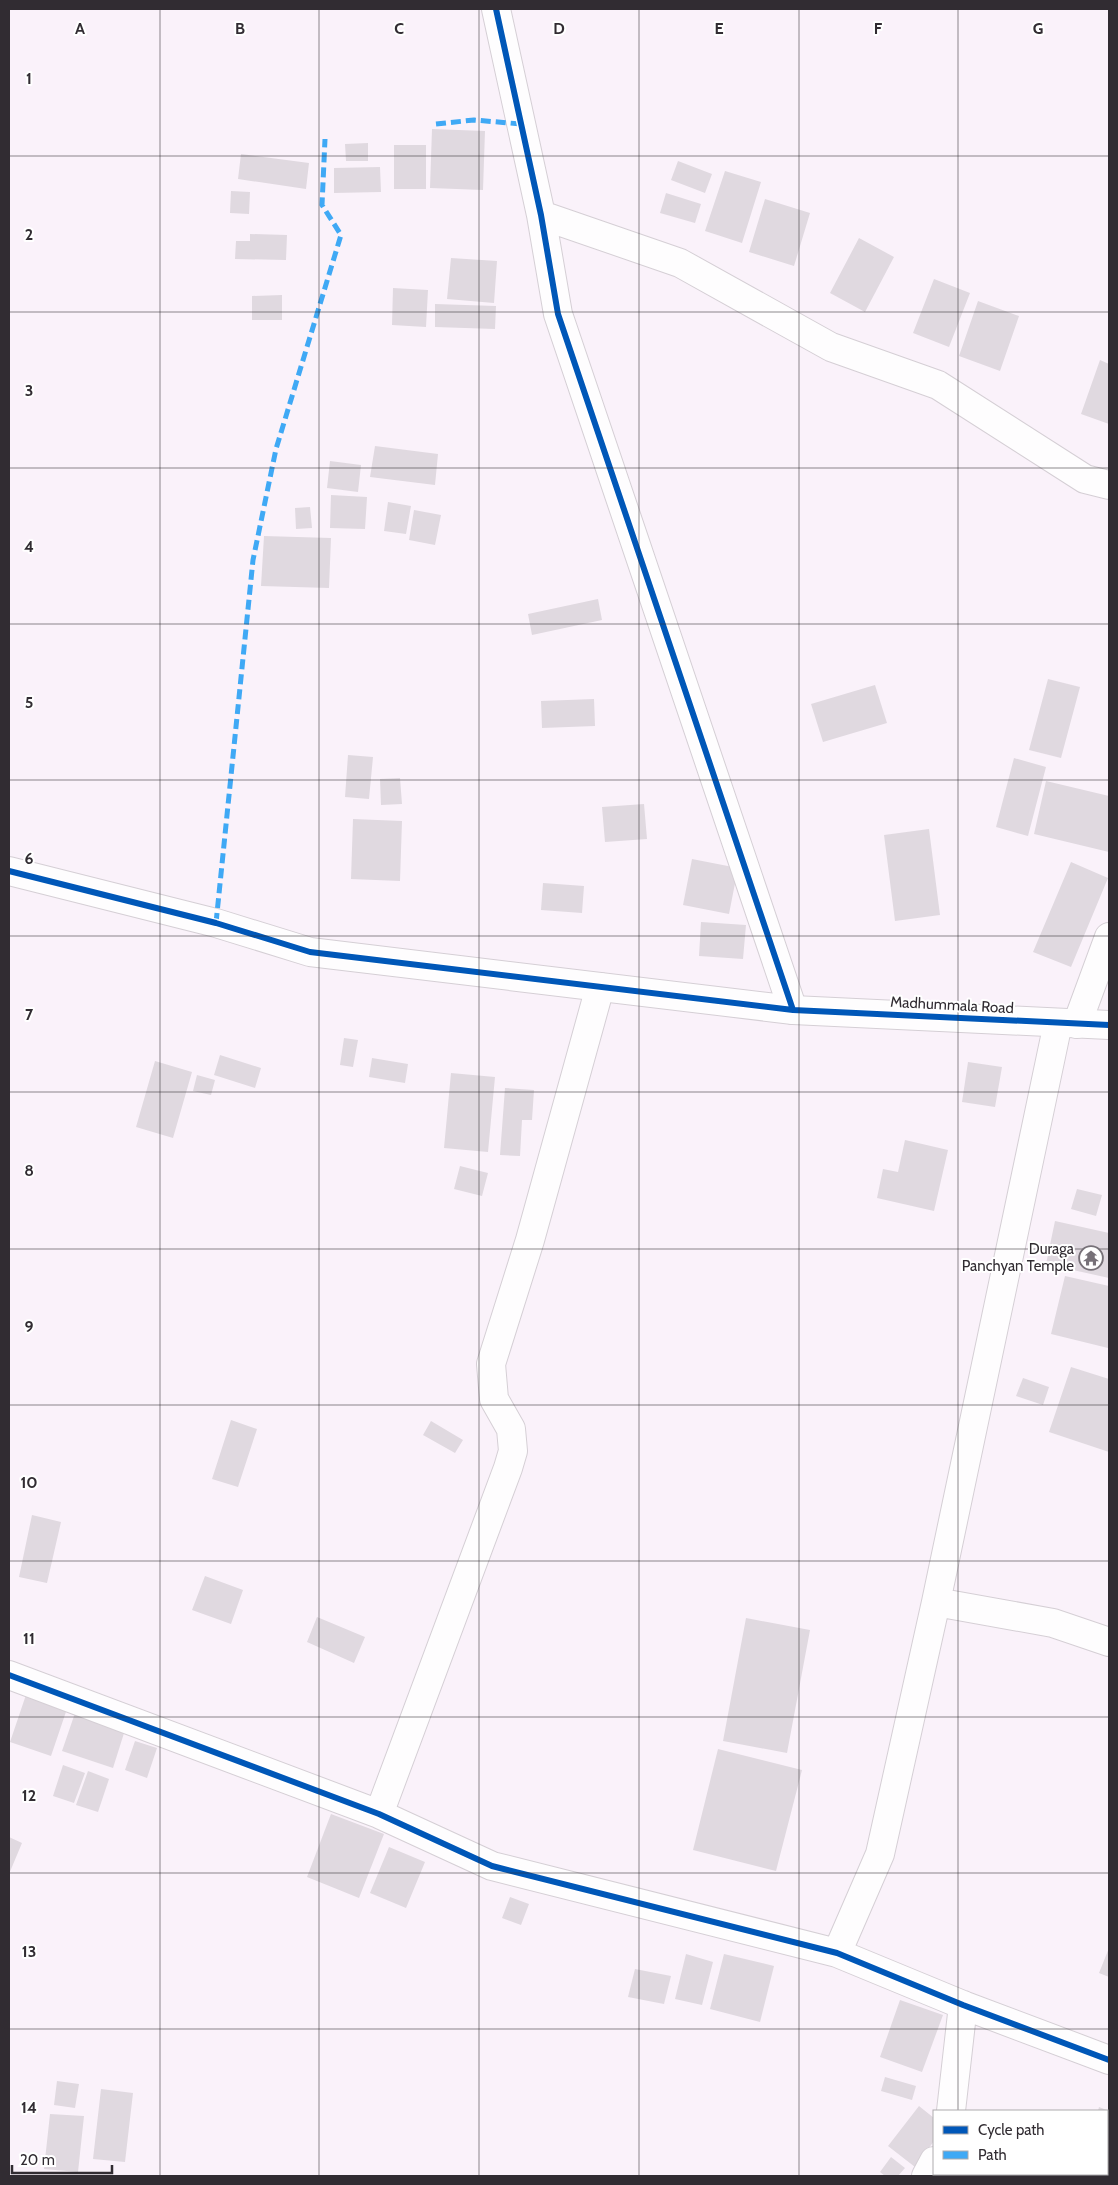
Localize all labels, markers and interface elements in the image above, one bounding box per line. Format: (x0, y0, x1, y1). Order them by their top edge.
text: A (75, 19, 85, 38)
text: B (235, 19, 245, 38)
text: C (394, 19, 404, 38)
text: D (553, 19, 565, 38)
text: E (714, 19, 724, 38)
text: F (874, 19, 883, 38)
text: G (1033, 19, 1043, 38)
text: 1 (26, 69, 32, 88)
text: 2 (25, 225, 33, 244)
text: 3 (25, 381, 33, 400)
text: 4 (24, 537, 34, 556)
text: 5 (25, 693, 33, 712)
text: 6 (25, 849, 34, 868)
street label: Madhummala Road (890, 993, 1014, 1017)
text: 7 (25, 1005, 34, 1024)
text: 8 (24, 1161, 34, 1180)
place label: Duraga Panchyan Temple (962, 1240, 1075, 1275)
temple icon: Duraga Panchyan Temple (1078, 1245, 1104, 1271)
text: 9 (25, 1317, 34, 1336)
text: 10 (20, 1473, 38, 1492)
text: 11 (23, 1629, 35, 1648)
text: 12 (22, 1786, 36, 1805)
text: 13 (22, 1942, 36, 1961)
text: 14 (21, 2098, 37, 2117)
legend (933, 2110, 1108, 2175)
text: Cycle path (978, 2121, 1044, 2139)
scale bar (12, 2142, 112, 2174)
text: Path (978, 2146, 1007, 2164)
text: 20 m (20, 2151, 55, 2169)

